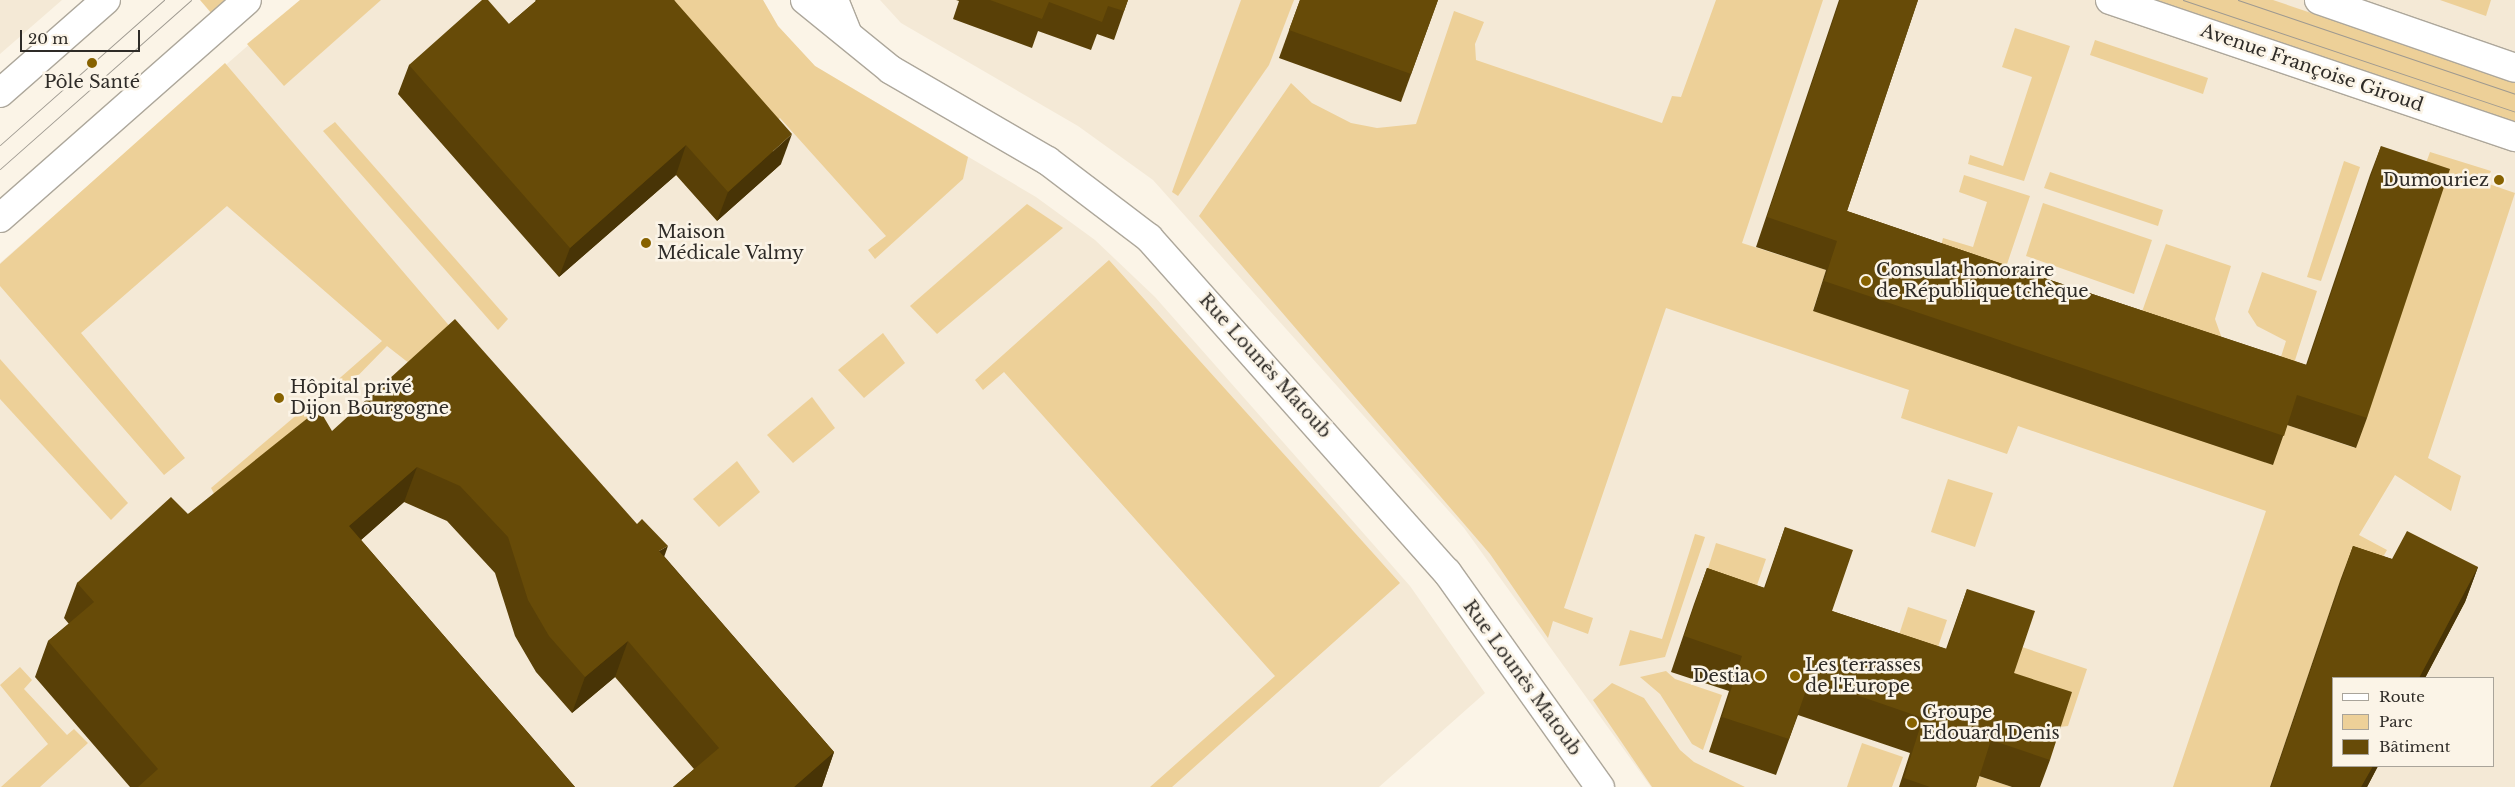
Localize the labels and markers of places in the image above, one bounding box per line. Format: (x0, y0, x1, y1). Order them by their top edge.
marker: Pôle Santé (86, 57, 98, 69)
place label: Pôle Santé (44, 71, 140, 93)
place label: Dumouriez (2383, 169, 2489, 191)
marker: Dumouriez (2493, 174, 2505, 186)
place label: Maison Médicale Valmy (657, 222, 804, 264)
marker: Maison Médicale Valmy (639, 236, 653, 250)
place label: Consulat honoraire de République tchèque (1876, 260, 2089, 302)
marker: Consulat honoraire de République tchèque (1860, 275, 1872, 287)
place label: Hôpital privé Dijon Bourgogne (290, 377, 449, 419)
marker: Hôpital privé Dijon Bourgogne (272, 391, 286, 405)
place label: Les terrasses de l'Europe (1805, 655, 1921, 698)
place label: Destia (1693, 665, 1750, 687)
marker: Destia (1754, 670, 1766, 682)
marker: Les terrasses de l'Europe (1789, 670, 1801, 682)
place label: Groupe Edouard Denis (1922, 702, 2060, 744)
marker: Groupe Edouard Denis (1906, 717, 1918, 729)

